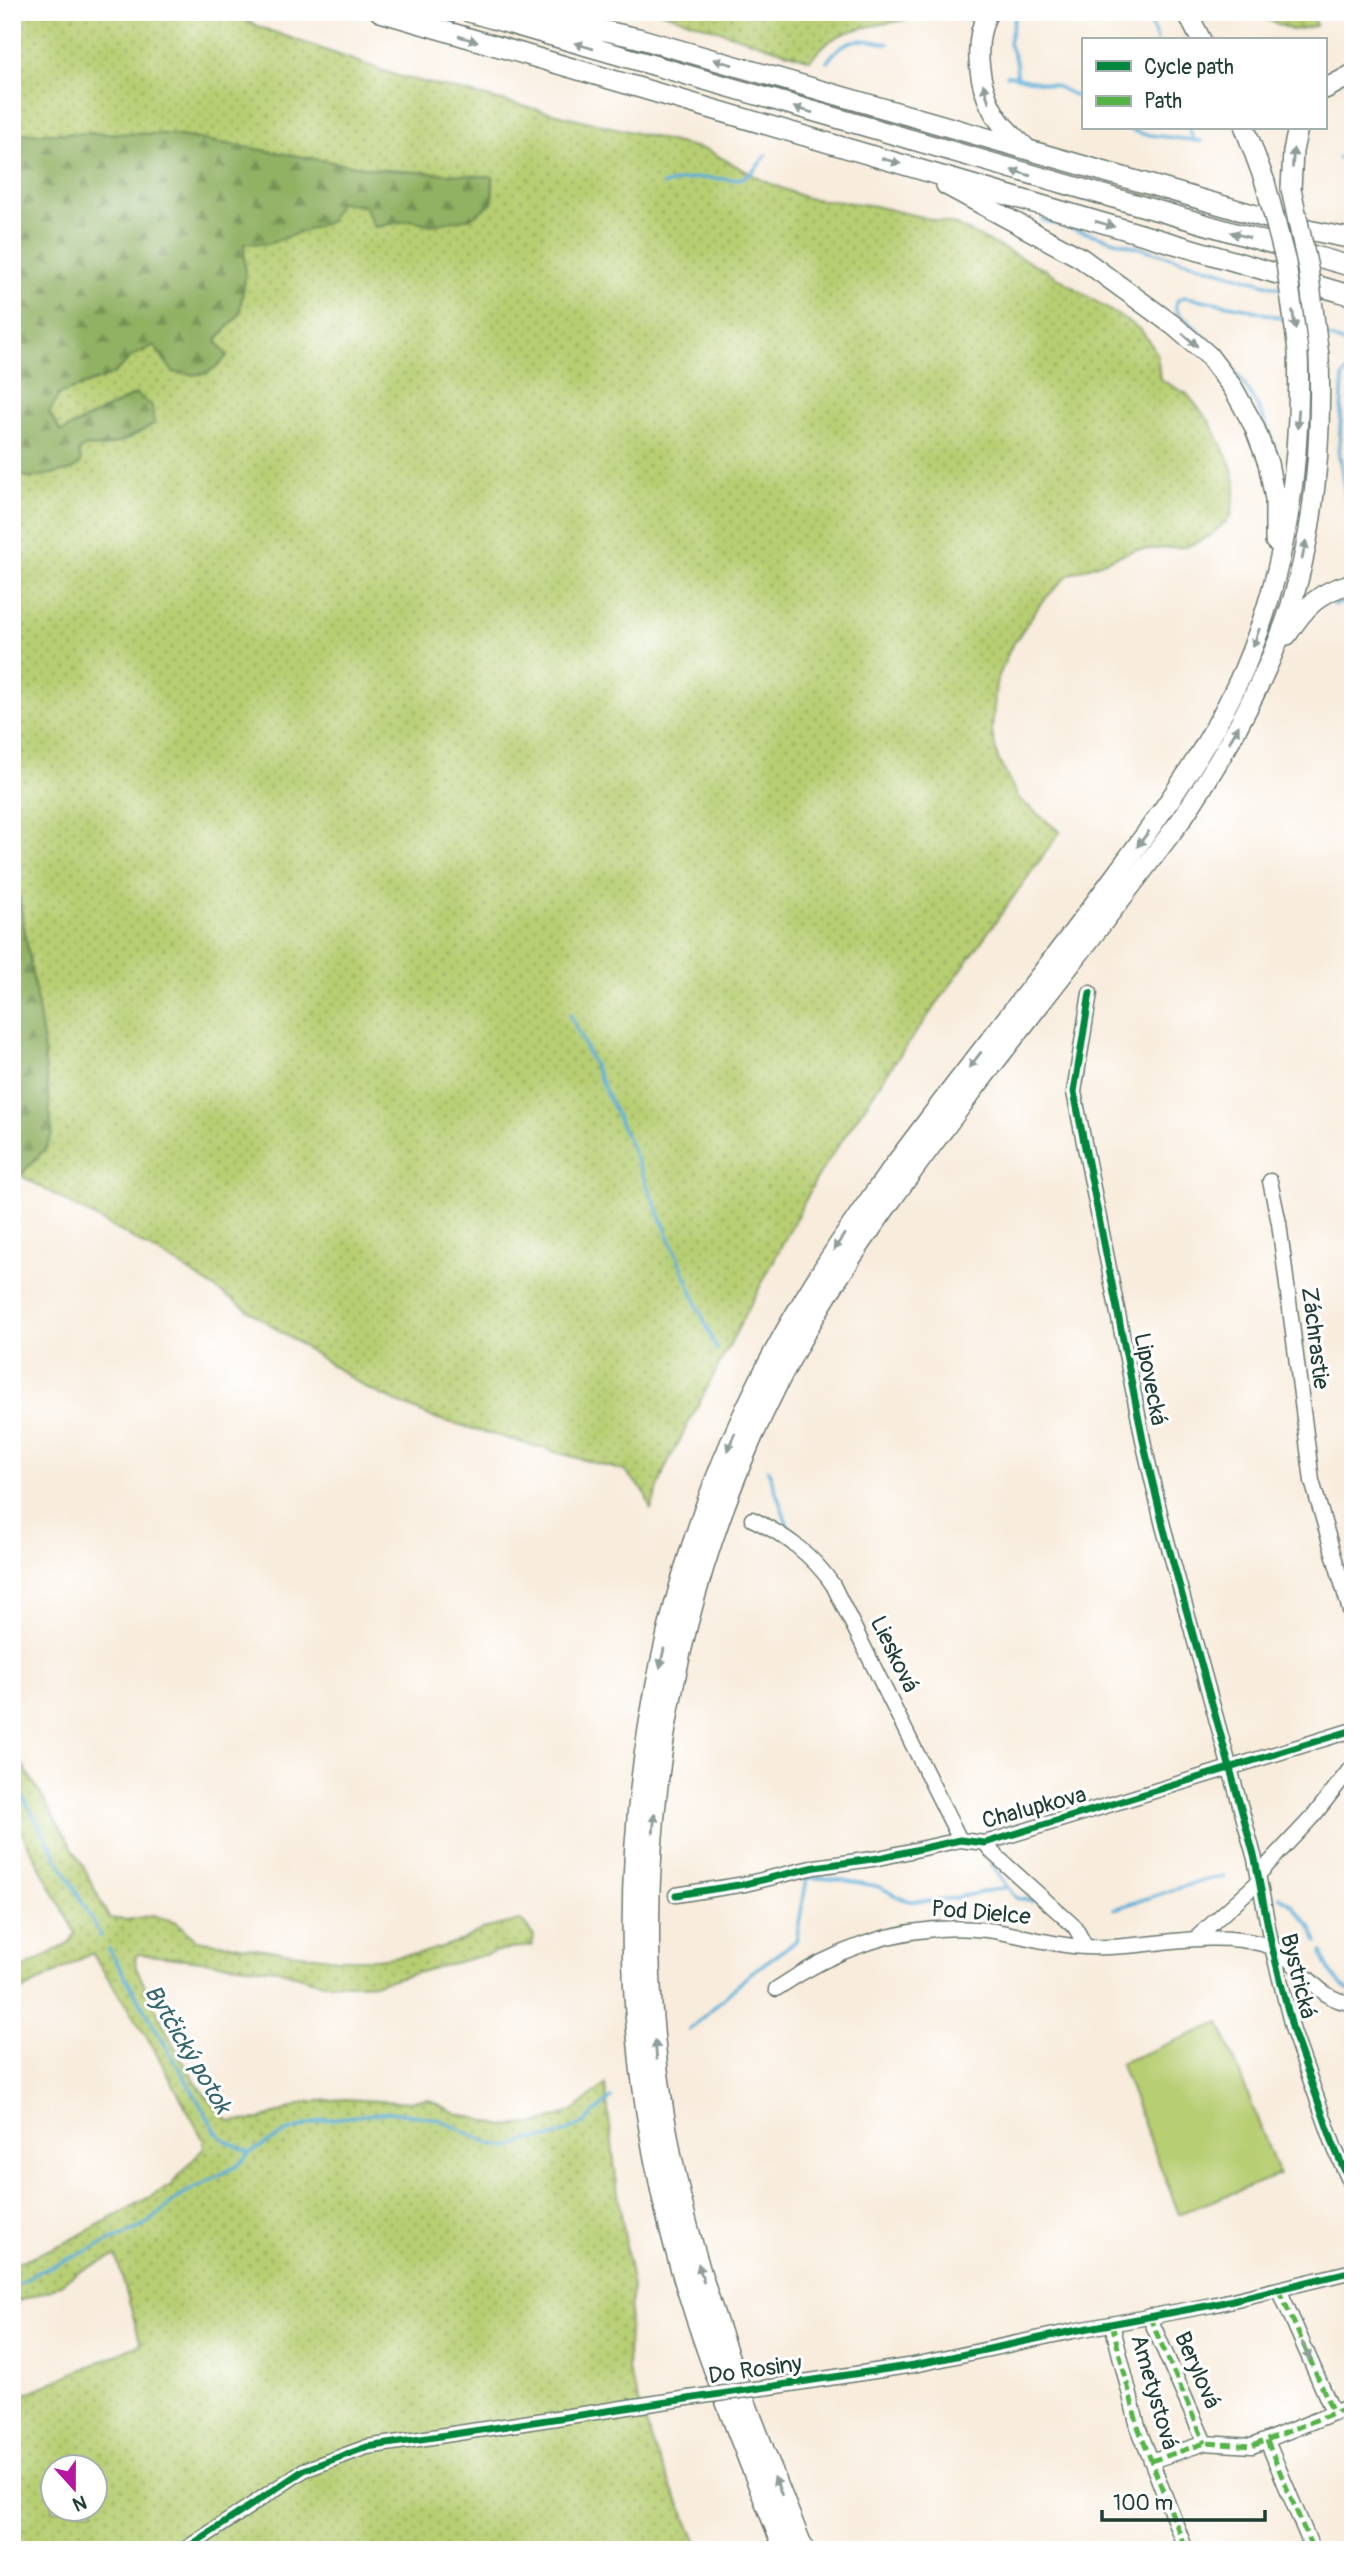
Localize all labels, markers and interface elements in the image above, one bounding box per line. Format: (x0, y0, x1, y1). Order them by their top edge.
one-way arrow (458, 34, 479, 44)
legend (1082, 38, 1326, 130)
one-way arrow (573, 41, 594, 51)
text: Cycle path (1144, 54, 1234, 81)
one-way arrow (712, 57, 733, 67)
one-way arrow (981, 83, 991, 104)
text: Path (1144, 88, 1182, 115)
one-way arrow (791, 104, 813, 115)
one-way arrow (1287, 147, 1298, 169)
one-way arrow (880, 157, 901, 167)
one-way arrow (1010, 167, 1031, 177)
one-way arrow (1094, 219, 1115, 229)
one-way arrow (1229, 229, 1251, 240)
one-way arrow (1289, 310, 1300, 332)
one-way arrow (1180, 332, 1198, 347)
one-way arrow (1293, 408, 1304, 430)
one-way arrow (1298, 539, 1309, 561)
one-way arrow (1250, 628, 1261, 649)
one-way arrow (1228, 724, 1240, 744)
one-way arrow (1136, 830, 1150, 848)
one-way arrow (967, 1050, 982, 1068)
one-way arrow (833, 1233, 846, 1252)
street label: Záchrastie (1295, 1285, 1336, 1391)
street label: Lipovecká (1127, 1330, 1174, 1428)
one-way arrow (726, 1432, 737, 1453)
street label: Liesková (864, 1611, 925, 1697)
one-way arrow (656, 1647, 667, 1669)
street label: Chalupkova (979, 1780, 1089, 1835)
one-way arrow (649, 1812, 660, 1834)
street label: Pod Dielce (930, 1894, 1033, 1931)
street label: Bystrická (1274, 1931, 1323, 2022)
water label: Bytčický potok (138, 1980, 238, 2120)
one-way arrow (651, 2039, 662, 2061)
one-way arrow (695, 2262, 705, 2283)
street label: Berylová (1168, 2327, 1227, 2413)
street label: Ametystová (1124, 2331, 1185, 2453)
one-way arrow (1300, 2341, 1312, 2361)
street label: Do Rosiny (707, 2349, 804, 2390)
north arrow (38, 2454, 108, 2524)
one-way arrow (773, 2476, 784, 2497)
scale bar (1102, 2478, 1265, 2522)
text: N (69, 2489, 90, 2516)
text: 100 m (1113, 2490, 1173, 2517)

